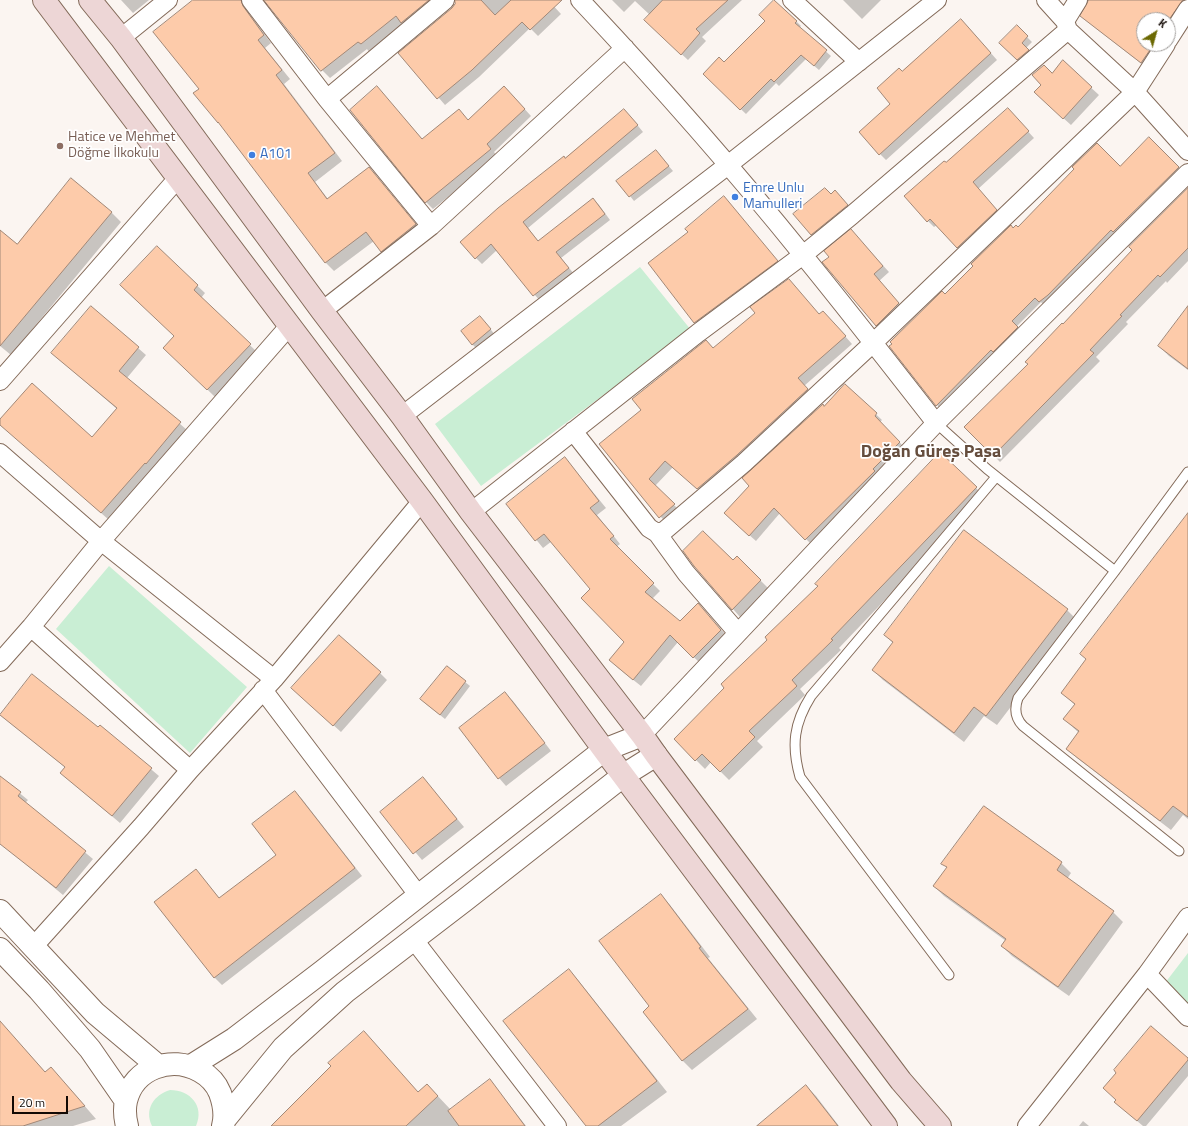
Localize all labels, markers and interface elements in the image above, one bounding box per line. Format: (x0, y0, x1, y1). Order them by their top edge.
north arrow (1136, 12, 1176, 52)
text: K (1155, 15, 1170, 32)
place label: Hatice ve Mehmet Döğme İlkokulu (68, 130, 175, 162)
marker: Hatice ve Mehmet Döğme İlkokulu (55, 141, 65, 151)
place label: A101 (260, 147, 292, 163)
marker: A101 (247, 150, 257, 160)
place label: Emre Unlu Mamulleri (743, 181, 805, 214)
marker: Emre Unlu Mamulleri (730, 192, 740, 202)
district label: Doğan Güreş Paşa (861, 442, 1001, 464)
scale bar (14, 1088, 70, 1114)
text: 20 m (19, 1093, 45, 1112)

